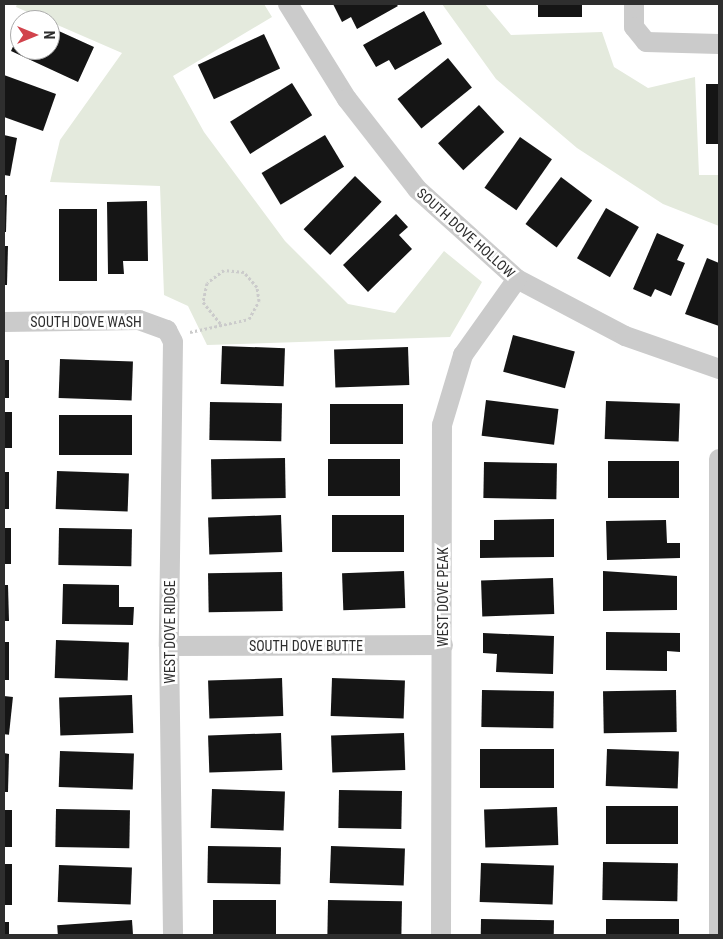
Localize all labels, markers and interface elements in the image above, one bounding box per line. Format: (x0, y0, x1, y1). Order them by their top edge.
north arrow (10, 10, 60, 60)
text: N (41, 31, 57, 39)
street label: SOUTH DOVE HOLLOW (414, 185, 518, 281)
street label: SOUTH DOVE WASH (30, 314, 142, 330)
street label: WEST DOVE PEAK (435, 547, 451, 647)
street label: WEST DOVE RIDGE (162, 580, 178, 684)
street label: SOUTH DOVE BUTTE (249, 638, 363, 654)

